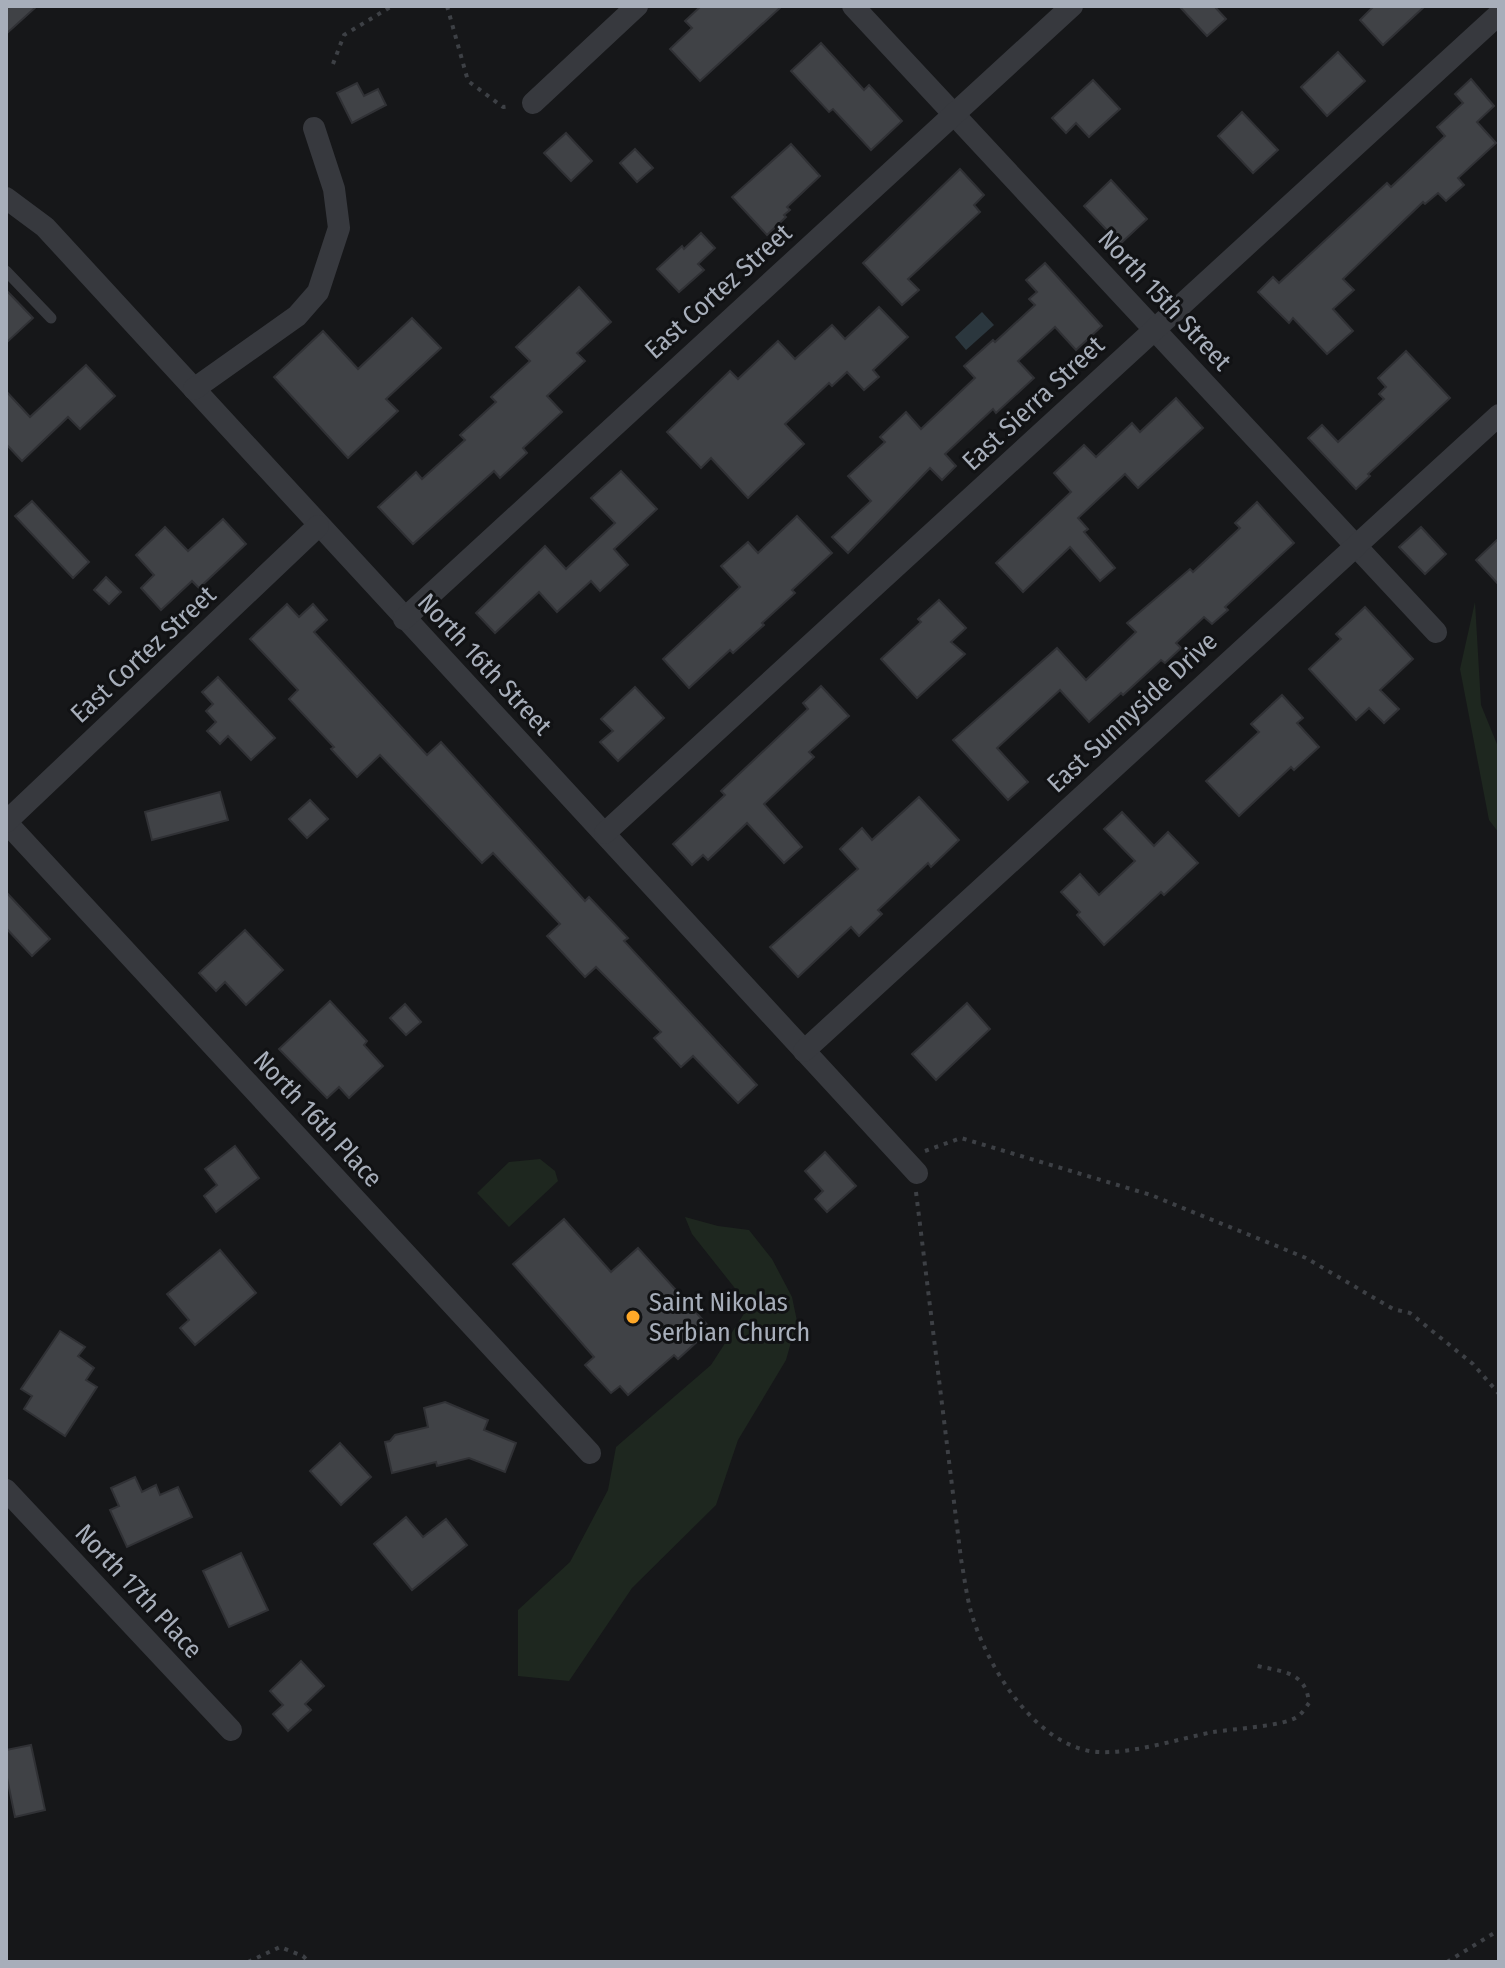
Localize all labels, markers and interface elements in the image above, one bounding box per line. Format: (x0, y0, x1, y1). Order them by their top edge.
street label: East Cortez Street (639, 217, 798, 365)
street label: North 15th Street (1092, 224, 1238, 377)
street label: East Sierra Street (956, 329, 1111, 477)
street label: East Cortez Street (65, 579, 223, 729)
street label: North 16th Street (411, 587, 558, 742)
street label: East Sunnyside Drive (1041, 626, 1224, 799)
street label: North 16th Place (247, 1045, 388, 1194)
place label: Saint Nikolas Serbian Church (649, 1287, 810, 1348)
marker: Saint Nikolas Serbian Church (624, 1308, 642, 1326)
street label: North 17th Place (69, 1518, 209, 1665)

